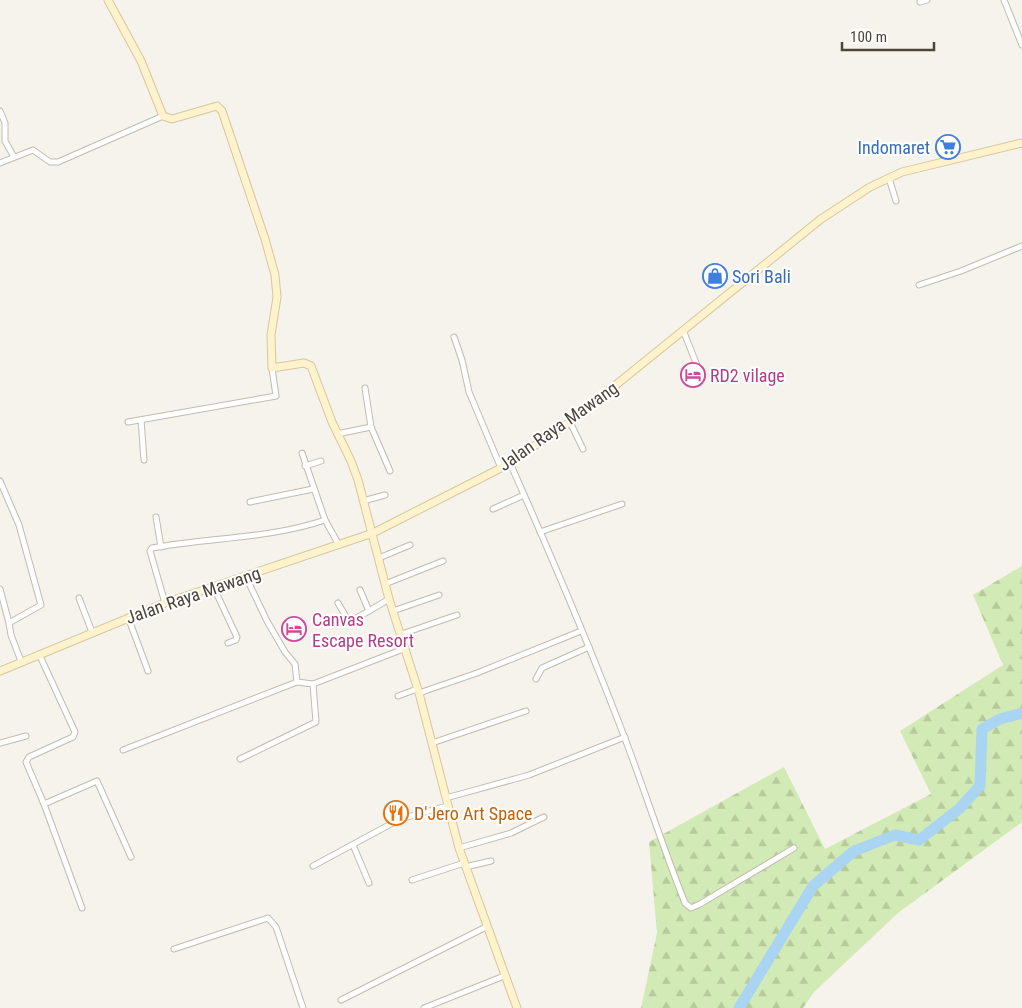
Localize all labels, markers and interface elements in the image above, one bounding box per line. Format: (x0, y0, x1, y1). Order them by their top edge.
scale bar (842, 20, 934, 52)
text: 100 m (850, 28, 887, 46)
supermarket icon: Indomaret (935, 134, 961, 160)
place label: Indomaret (858, 137, 930, 158)
shop icon: Sori Bali (702, 263, 728, 289)
place label: Sori Bali (732, 266, 791, 287)
hotel icon: RD2 vilage (680, 362, 706, 388)
place label: RD2 vilage (710, 365, 785, 386)
street label: Jalan Raya Mawang (494, 377, 622, 475)
street label: Jalan Raya Mawang (123, 562, 263, 628)
place label: Canvas Escape Resort (312, 609, 414, 651)
hotel icon: Canvas Escape Resort (281, 616, 307, 642)
restaurant icon: D'Jero Art Space (383, 800, 409, 826)
place label: D'Jero Art Space (414, 803, 532, 824)

